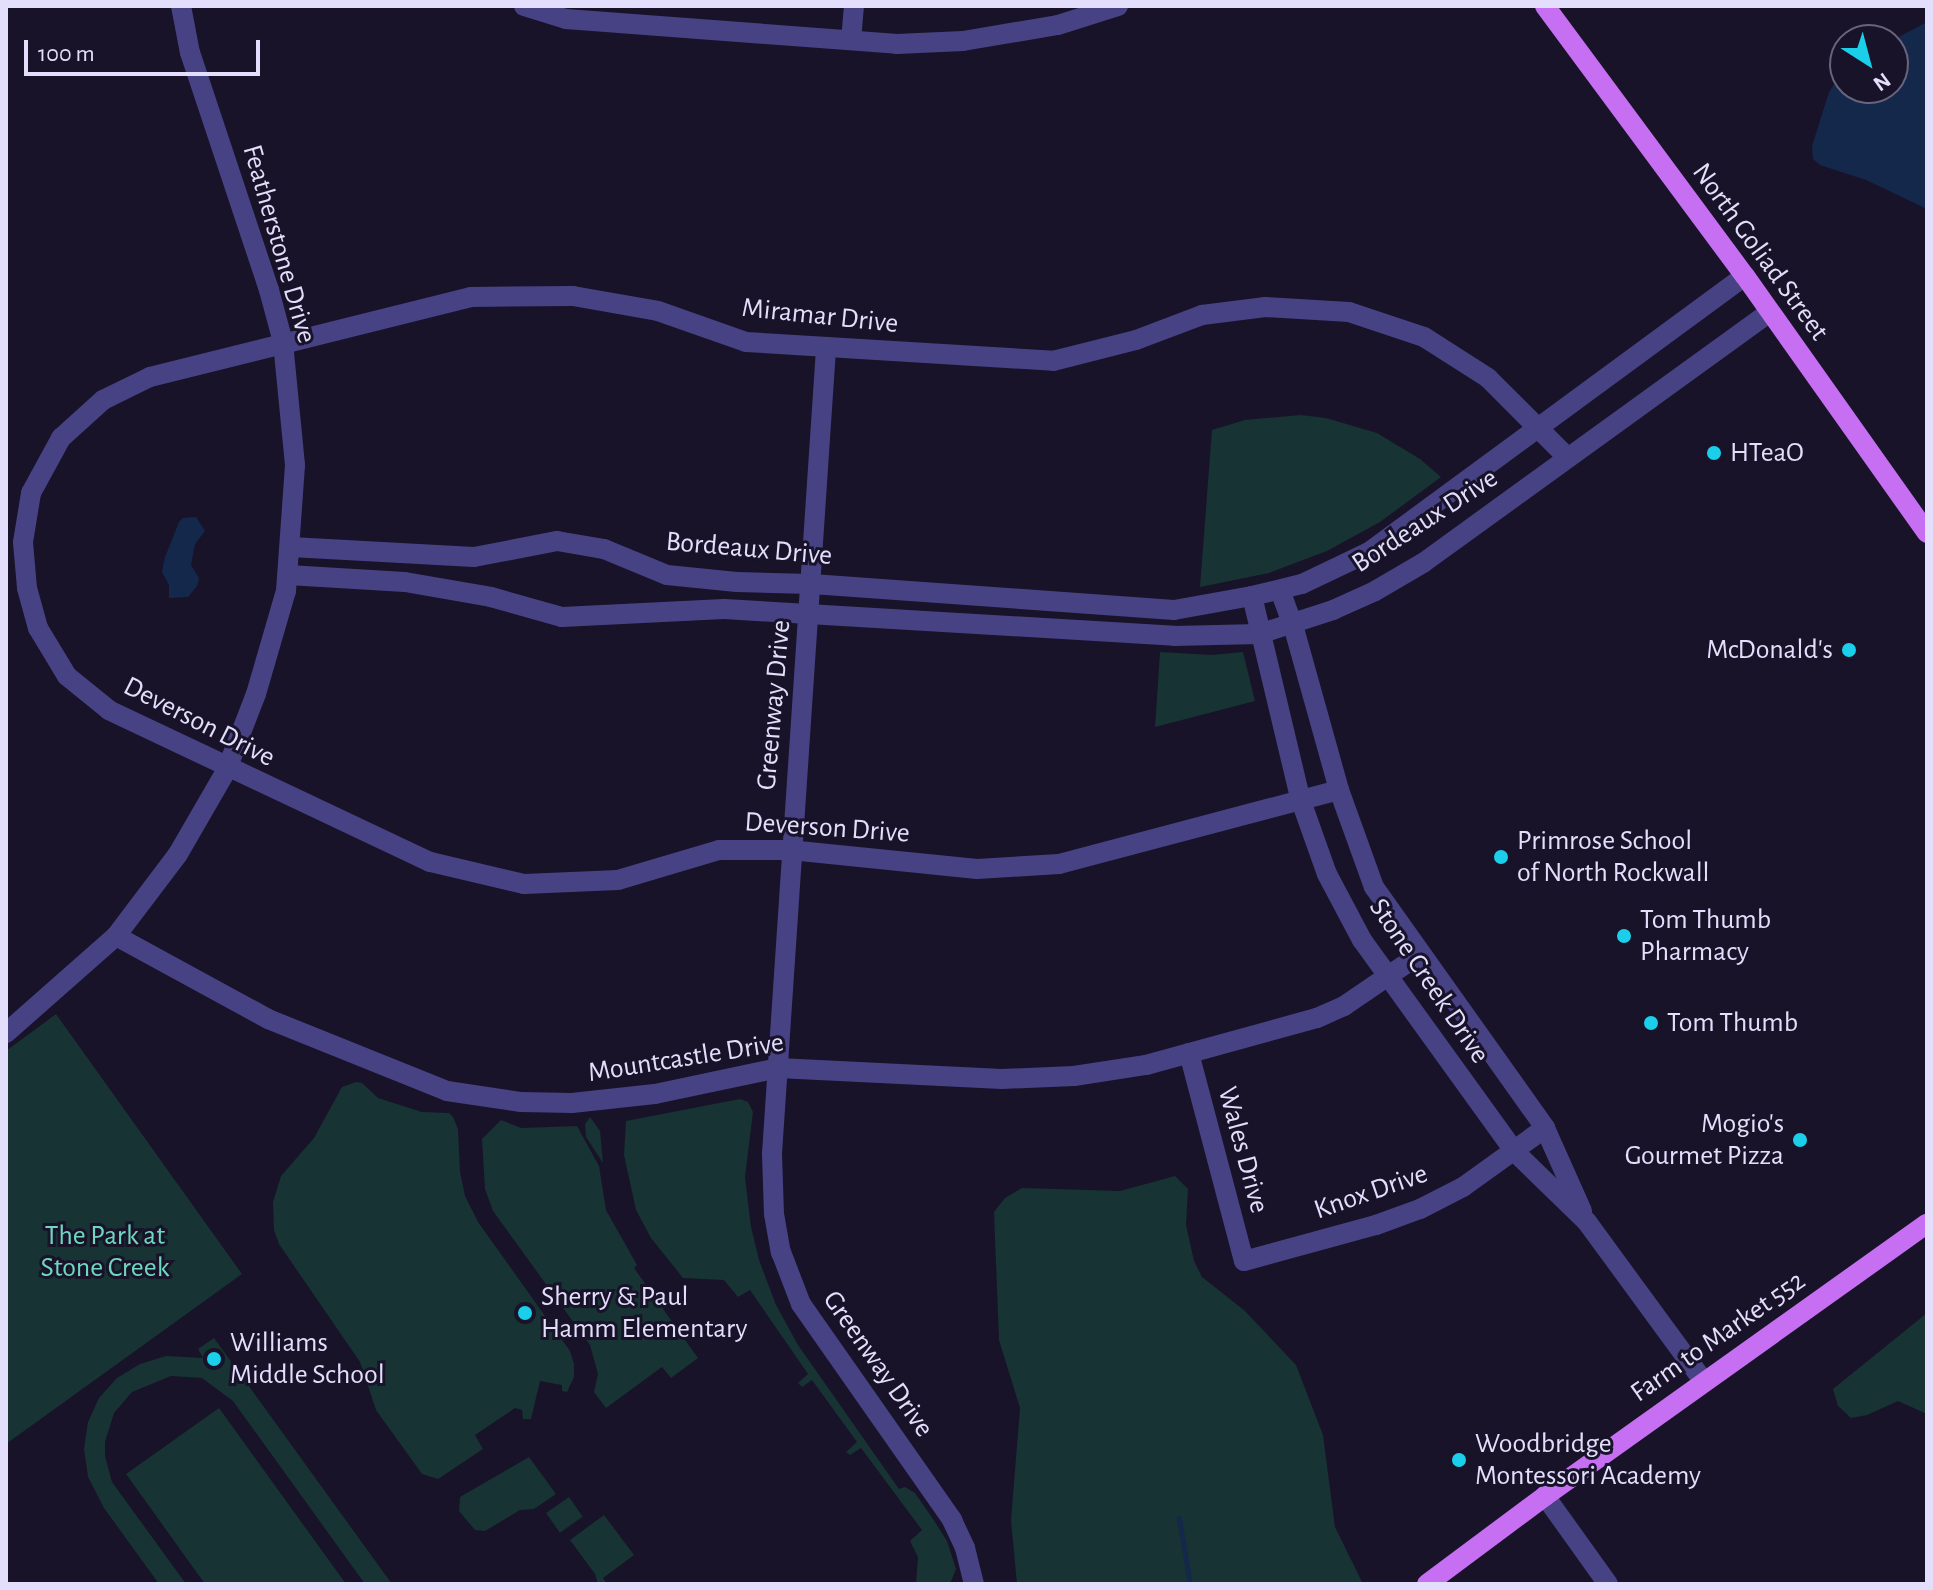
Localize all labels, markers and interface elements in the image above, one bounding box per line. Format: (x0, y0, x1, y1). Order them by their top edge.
scale bar (28, 24, 264, 74)
north arrow (1829, 24, 1909, 104)
text: 100 m (38, 42, 95, 66)
text: N (1869, 68, 1895, 95)
street label: Featherstone Drive (235, 141, 323, 347)
street label: North Goliad Street (1684, 157, 1836, 347)
street label: Miramar Drive (740, 291, 900, 341)
place label: HTeaO (1730, 436, 1804, 470)
marker: HTeaO (1705, 444, 1723, 462)
street label: Bordeaux Drive (1346, 461, 1504, 581)
street label: Bordeaux Drive (664, 525, 834, 573)
street label: Greenway Drive (750, 618, 798, 792)
place label: McDonald's (1706, 633, 1833, 667)
marker: McDonald's (1840, 641, 1858, 659)
street label: Deverson Drive (118, 669, 280, 775)
street label: Deverson Drive (743, 805, 911, 851)
place label: Primrose School of North Rockwall (1517, 824, 1709, 890)
marker: Primrose School of North Rockwall (1492, 848, 1510, 866)
street label: Stone Creek Drive (1361, 892, 1497, 1070)
place label: Tom Thumb Pharmacy (1640, 903, 1771, 969)
marker: Tom Thumb Pharmacy (1615, 927, 1633, 945)
place label: Tom Thumb (1667, 1006, 1798, 1040)
marker: Tom Thumb (1642, 1014, 1660, 1032)
street label: Mountcastle Drive (586, 1026, 786, 1090)
street label: Wales Drive (1210, 1083, 1276, 1217)
place label: Mogio's Gourmet Pizza (1625, 1107, 1784, 1173)
marker: Mogio's Gourmet Pizza (1791, 1131, 1809, 1149)
street label: Knox Drive (1310, 1157, 1432, 1227)
park label: The Park at Stone Creek (41, 1219, 169, 1285)
street label: Farm to Market 552 (1624, 1264, 1812, 1410)
place label: Sherry & Paul Hamm Elementary (541, 1280, 747, 1346)
street label: Greenway Drive (815, 1284, 941, 1444)
marker: Sherry & Paul Hamm Elementary (516, 1304, 534, 1322)
place label: Williams Middle School (230, 1326, 385, 1392)
marker: Williams Middle School (205, 1350, 223, 1368)
place label: Woodbridge Montessori Academy (1475, 1427, 1701, 1493)
marker: Woodbridge Montessori Academy (1450, 1451, 1468, 1469)

